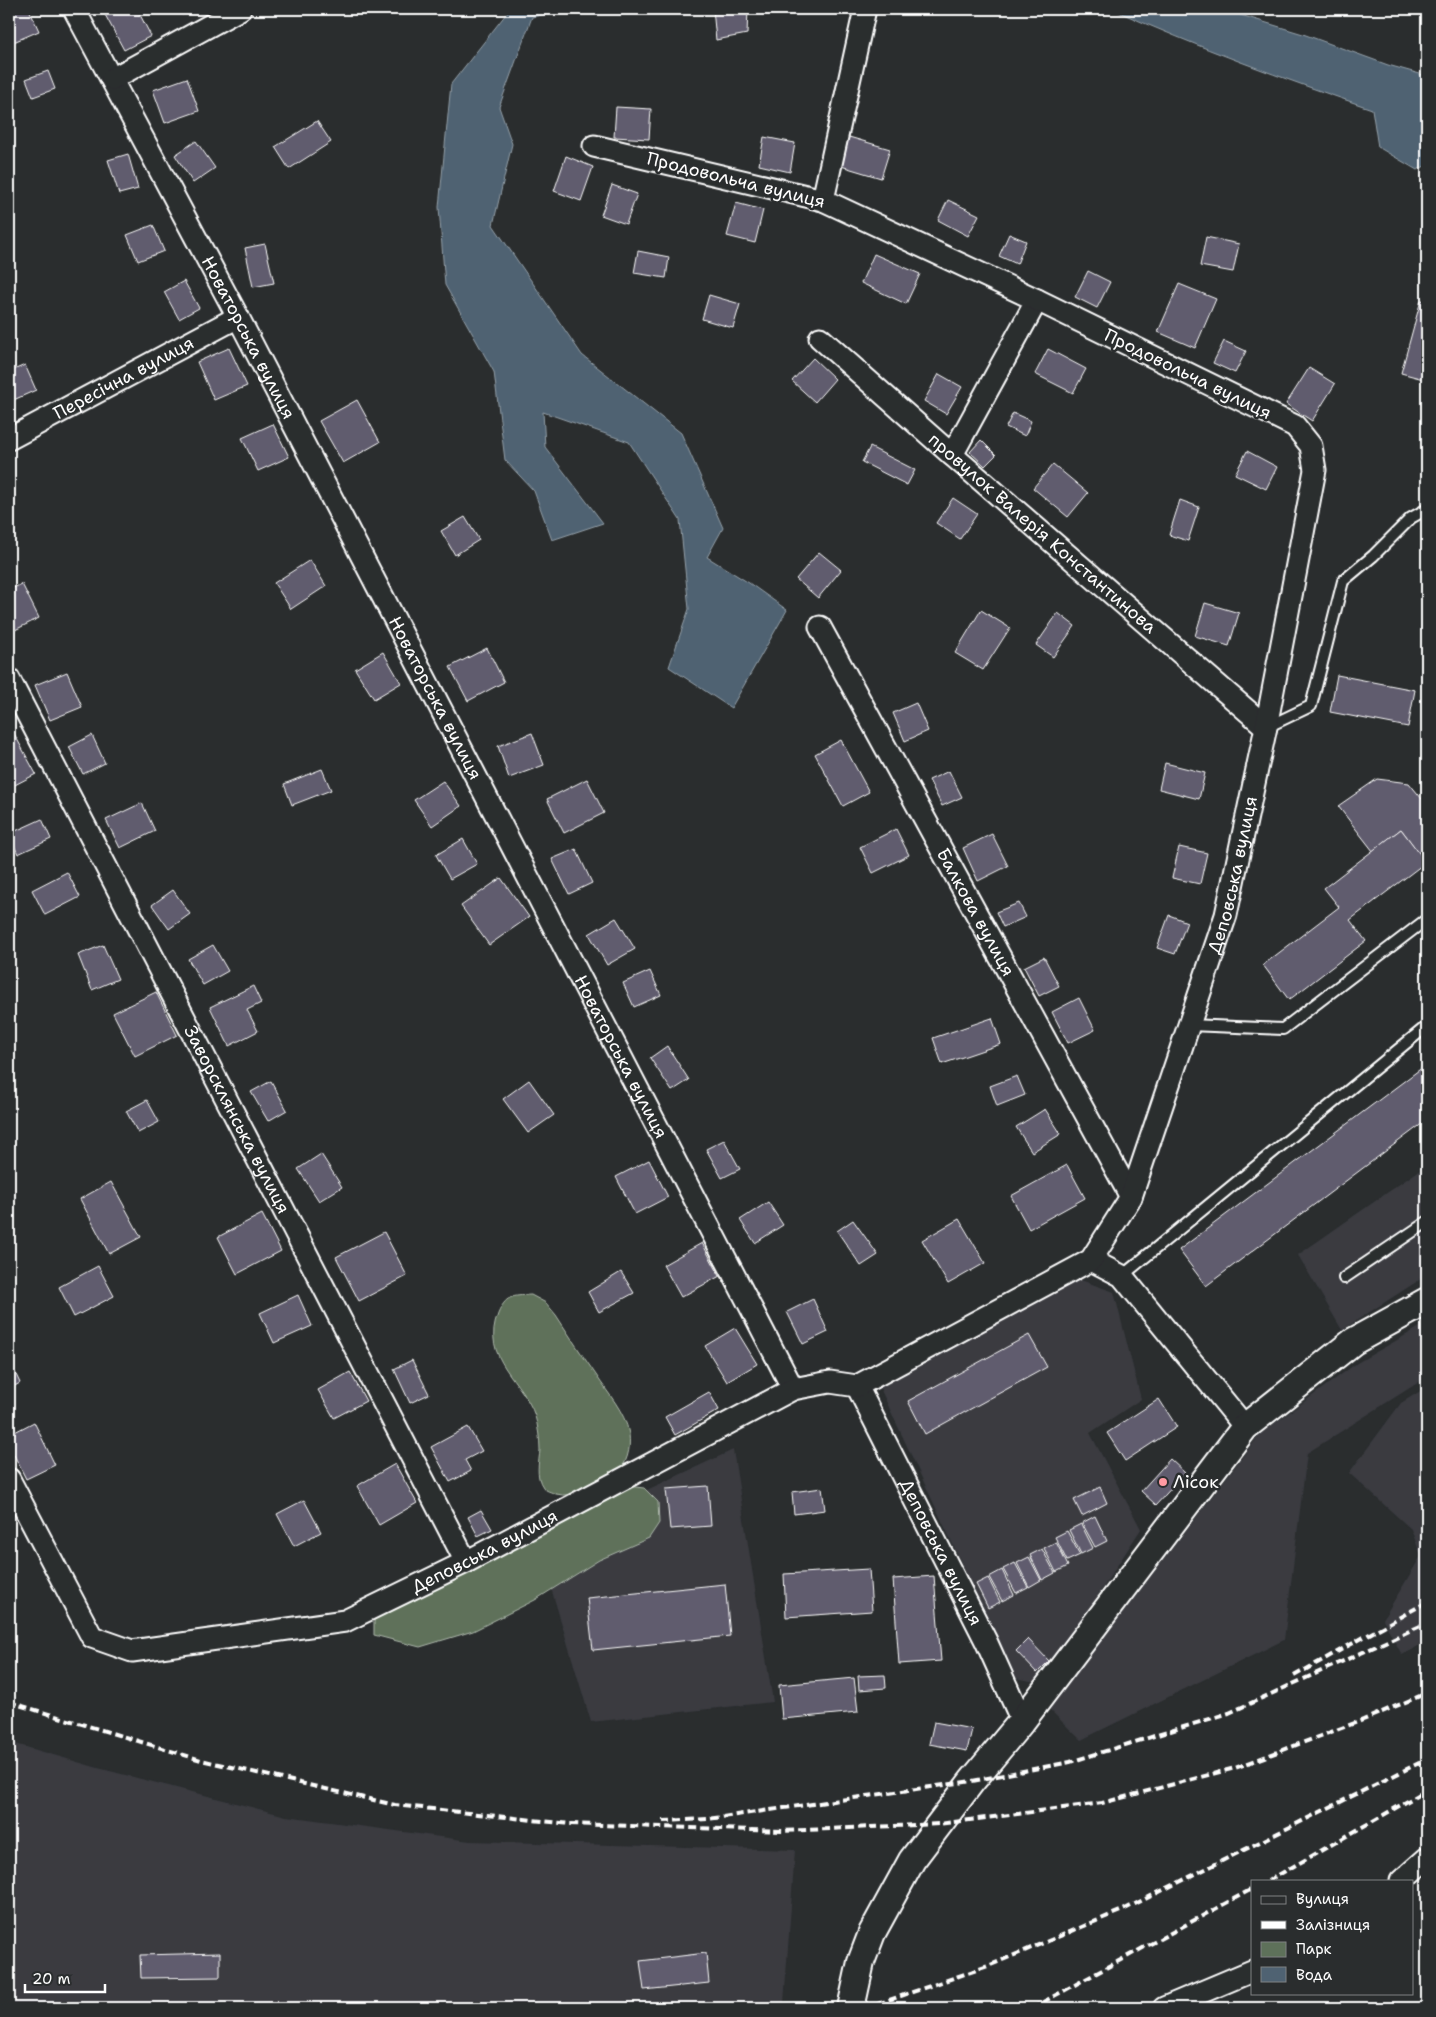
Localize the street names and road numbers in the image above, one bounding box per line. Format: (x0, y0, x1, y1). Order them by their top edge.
street label: Продовольча вулиця (644, 146, 828, 214)
street label: Новаторська вулиця (196, 252, 301, 423)
street label: Продовольча вулиця (1100, 323, 1276, 425)
street label: Пересічна вулиця (49, 331, 198, 425)
street label: провулок Валерія Константинова (923, 428, 1162, 639)
street label: Новаторська вулиця (383, 612, 488, 784)
street label: Деповська вулиця (1202, 794, 1263, 957)
street label: Балкова вулиця (931, 844, 1020, 981)
street label: Новаторська вулиця (569, 971, 673, 1143)
street label: Заворсклянська вулиця (178, 1021, 296, 1218)
street label: Деповська вулиця (894, 1475, 988, 1629)
street label: Деповська вулиця (407, 1504, 562, 1599)

